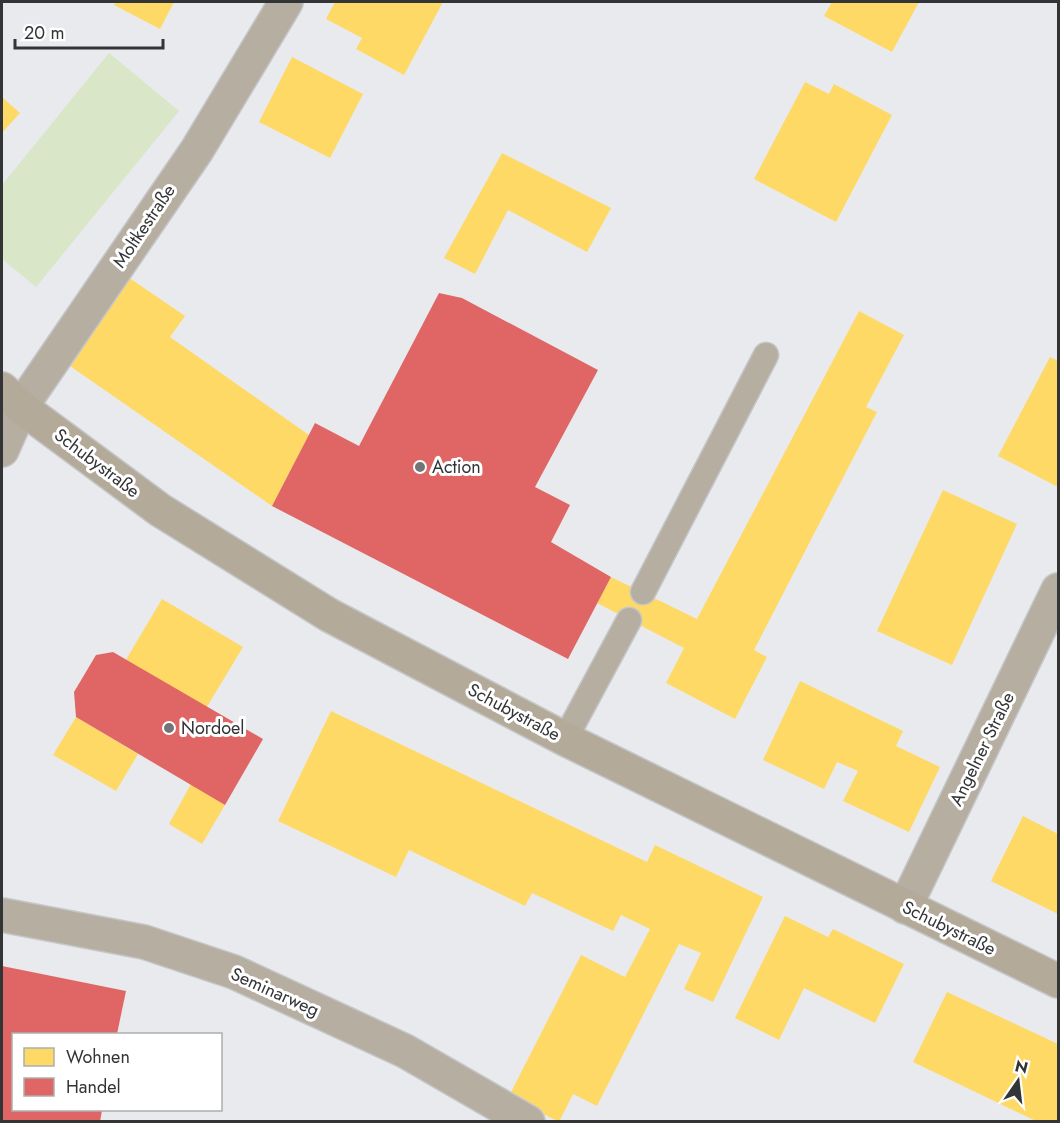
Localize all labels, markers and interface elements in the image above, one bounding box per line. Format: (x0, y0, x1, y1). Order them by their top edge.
scale bar (15, 12, 164, 50)
text: 20 m (24, 20, 64, 46)
street label: Moltkestraße (106, 179, 182, 273)
street label: Schubystraße (49, 422, 145, 504)
place label: Action (432, 454, 481, 480)
marker: Action (413, 460, 427, 474)
street label: Schubystraße (463, 677, 565, 747)
street label: Angelner Straße (943, 688, 1021, 810)
place label: Nordoel (181, 715, 244, 741)
marker: Nordoel (162, 721, 176, 735)
street label: Schubystraße (898, 894, 1000, 962)
street label: Seminarweg (227, 961, 323, 1023)
legend (12, 1033, 222, 1111)
text: Wohnen (66, 1044, 130, 1070)
north arrow (988, 1051, 1048, 1111)
text: N (1013, 1054, 1030, 1080)
text: Handel (66, 1074, 121, 1100)

